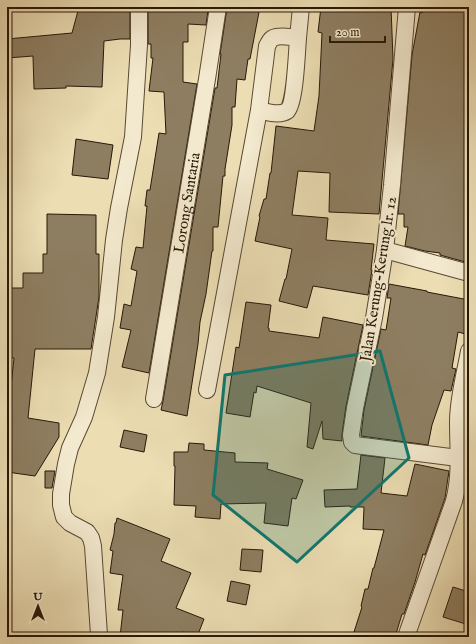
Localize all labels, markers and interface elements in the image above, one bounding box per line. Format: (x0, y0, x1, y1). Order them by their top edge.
scale bar (330, 18, 385, 44)
text: 20 m (336, 25, 359, 40)
street label: Lorong Santaria (169, 151, 205, 254)
street label: Jalan Kerung-Kerung lr. 12 (356, 195, 401, 365)
north arrow (18, 586, 58, 626)
text: U (32, 590, 43, 604)

